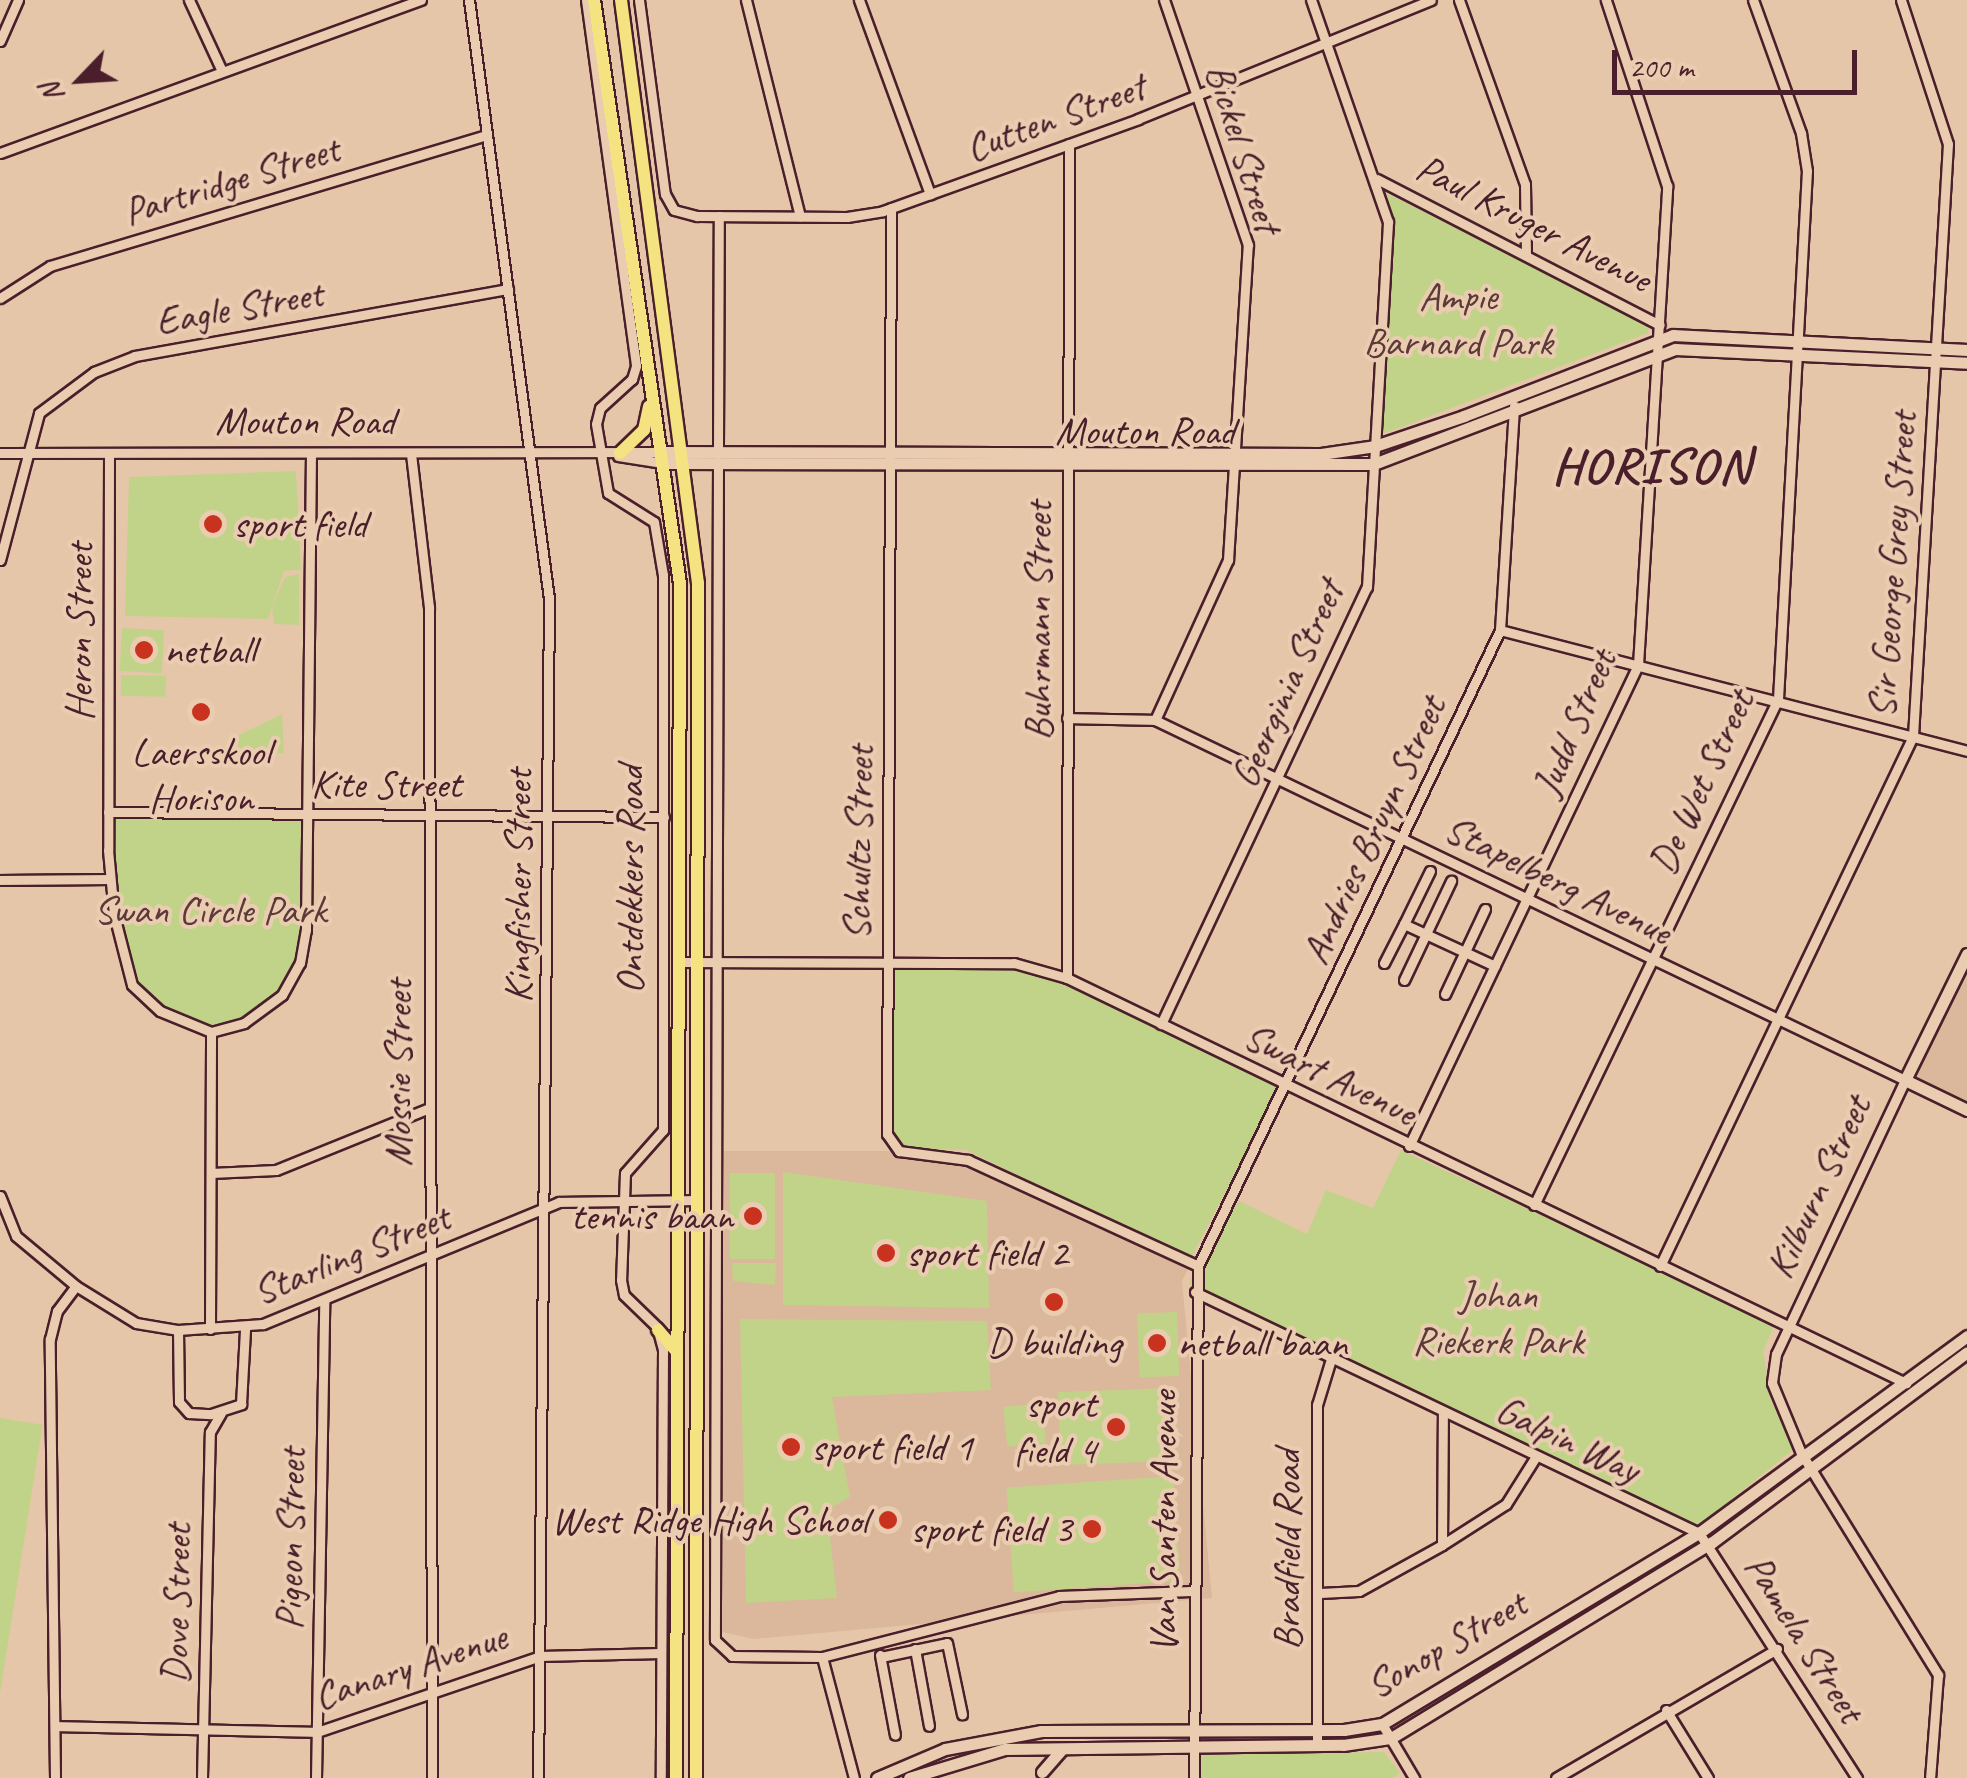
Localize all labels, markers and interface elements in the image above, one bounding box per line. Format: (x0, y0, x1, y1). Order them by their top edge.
north arrow (30, 30, 130, 130)
scale bar (1617, 30, 1862, 92)
text: 200 m (1629, 48, 1694, 86)
street label: Bickel Street (1196, 58, 1292, 238)
street label: Cutten Street (959, 62, 1151, 172)
text: N (33, 78, 72, 108)
street label: Partridge Street (117, 124, 345, 236)
street label: Paul Kruger Avenue (1408, 143, 1660, 303)
street label: Eagle Street (151, 269, 327, 345)
park label: Ampie Barnard Park (1363, 272, 1553, 366)
street label: Mouton Road (215, 397, 395, 445)
street label: Mouton Road (1055, 407, 1235, 455)
street label: Sir George Grey Street (1857, 410, 1927, 720)
district label: HORISON (1553, 436, 1751, 496)
place label: sport field (233, 500, 367, 548)
street label: Buhrmann Street (1014, 501, 1062, 741)
marker: sport field (202, 513, 224, 535)
street label: Heron Street (55, 543, 103, 721)
street label: Georginia Street (1220, 573, 1354, 795)
place label: netball (164, 626, 255, 674)
marker: netball (133, 639, 155, 661)
street label: Judd Street (1522, 643, 1626, 803)
street label: De Wet Street (1637, 682, 1765, 882)
street label: Andries Bruyn Street (1290, 688, 1456, 972)
marker: Laersskool Horison (190, 701, 212, 723)
place label: Laersskool Horison (132, 728, 270, 822)
street label: Schultz Street (832, 745, 884, 941)
street label: Kite Street (311, 760, 461, 808)
street label: Ontdekkers Road (606, 767, 654, 993)
street label: Kingfisher Street (494, 769, 542, 1003)
street label: Stapelberg Avenue (1437, 804, 1679, 956)
park label: Swan Circle Park (94, 886, 326, 934)
street label: Mossie Street (374, 979, 422, 1167)
street label: Swart Avenue (1236, 1012, 1424, 1136)
street label: Kilburn Street (1755, 1088, 1881, 1286)
place label: tennis baan (571, 1192, 733, 1240)
street label: Starling Street (245, 1193, 457, 1315)
marker: tennis baan (742, 1205, 764, 1227)
place label: sport field 2 (906, 1229, 1068, 1277)
marker: sport field 2 (875, 1242, 897, 1264)
park label: Johan Riekerk Park (1412, 1271, 1584, 1365)
marker: D building (1043, 1291, 1065, 1313)
place label: D building (987, 1318, 1121, 1366)
place label: netball baan (1177, 1319, 1346, 1367)
marker: netball baan (1146, 1332, 1168, 1354)
place label: sport field 4 (1014, 1380, 1096, 1474)
street label: Galpin Way (1488, 1385, 1648, 1493)
street label: Van Santen Avenue (1139, 1390, 1187, 1654)
marker: sport field 4 (1105, 1416, 1127, 1438)
place label: sport field 1 (811, 1423, 973, 1471)
marker: sport field 1 (780, 1436, 802, 1458)
street label: Pigeon Street (264, 1447, 316, 1631)
street label: Bradfield Road (1263, 1451, 1311, 1649)
place label: West Ridge High School (549, 1496, 868, 1544)
place label: sport field 3 (910, 1505, 1072, 1553)
marker: West Ridge High School (877, 1509, 899, 1531)
marker: sport field 3 (1081, 1518, 1103, 1540)
street label: Dove Street (151, 1523, 201, 1685)
street label: Pamela Street (1734, 1545, 1876, 1731)
street label: Sonop Street (1357, 1579, 1535, 1709)
street label: Canary Avenue (307, 1612, 513, 1720)

